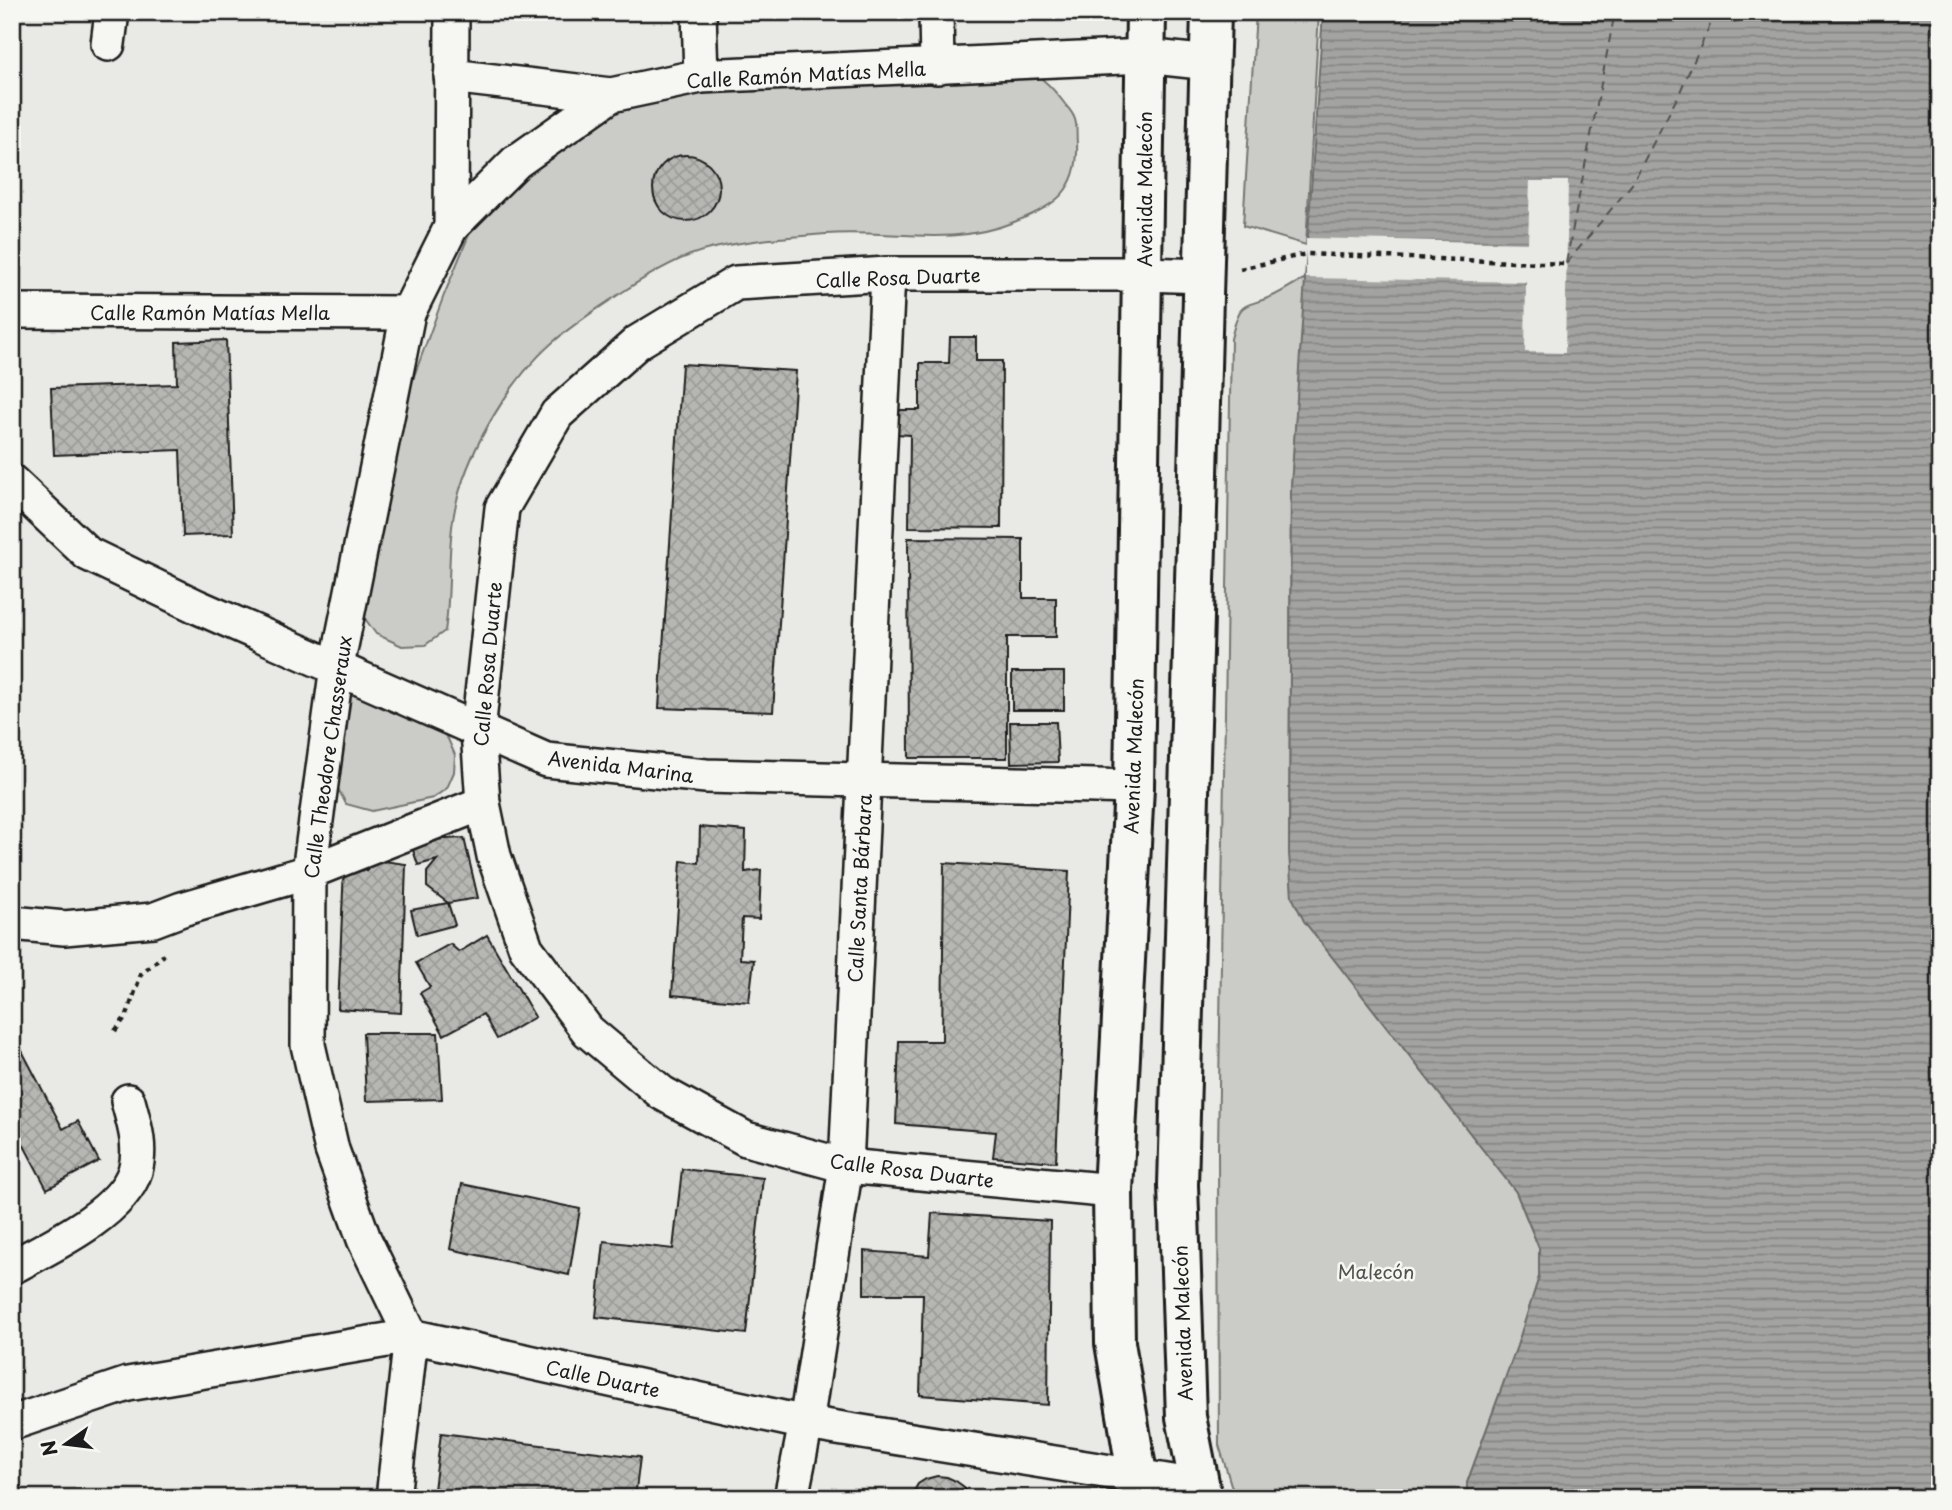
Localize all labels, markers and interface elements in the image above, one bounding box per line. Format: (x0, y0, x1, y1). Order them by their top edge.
street label: Calle Ramón Matías Mella (686, 54, 927, 94)
street label: Avenida Malecón (1130, 111, 1158, 267)
street label: Calle Rosa Duarte (815, 260, 981, 294)
street label: Calle Ramón Matías Mella (90, 298, 330, 326)
street label: Calle Rosa Duarte (466, 581, 508, 747)
street label: Calle Theodore Chasseraux (296, 634, 358, 880)
street label: Avenida Malecón (1116, 678, 1150, 834)
street label: Avenida Marina (546, 743, 696, 789)
street label: Calle Santa Bárbara (840, 793, 878, 983)
street label: Calle Rosa Duarte (828, 1146, 996, 1194)
street label: Avenida Malecón (1165, 1245, 1199, 1401)
park label: Malecón (1338, 1257, 1414, 1285)
street label: Calle Duarte (543, 1352, 663, 1404)
north arrow (32, 1408, 102, 1478)
text: N (33, 1438, 64, 1459)

